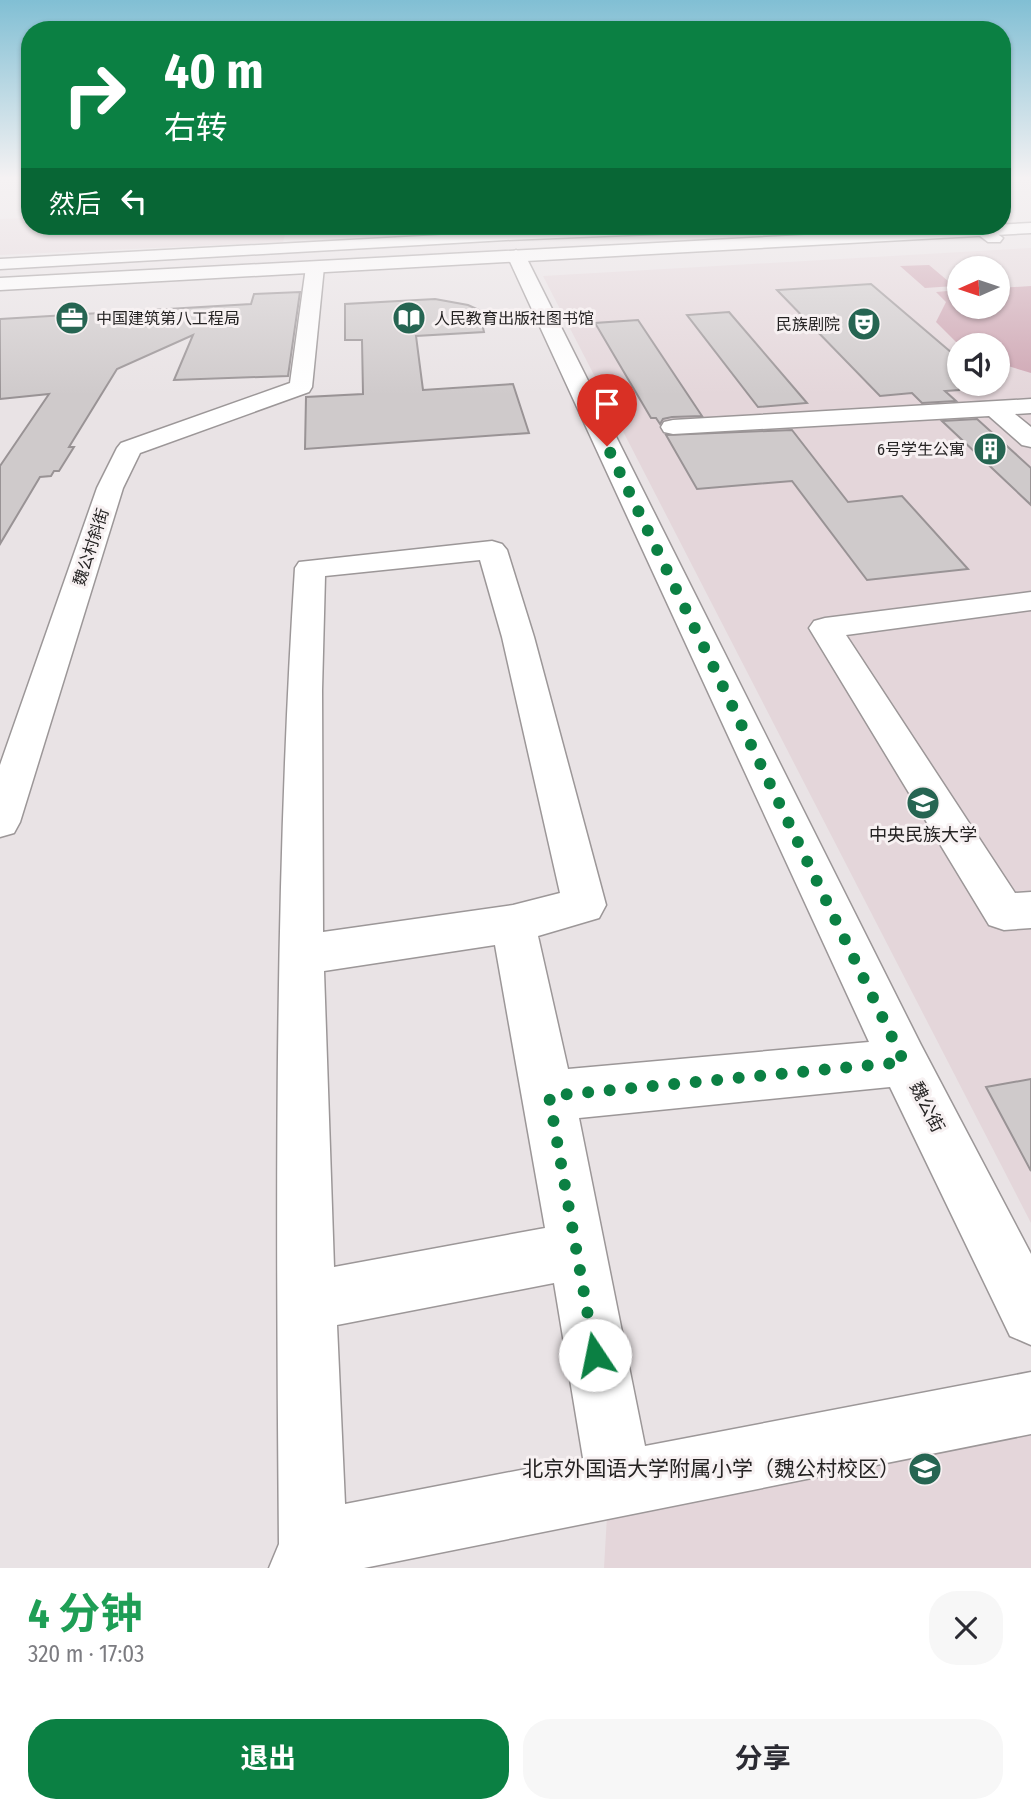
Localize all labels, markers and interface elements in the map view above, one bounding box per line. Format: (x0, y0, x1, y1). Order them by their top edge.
text: 40 m (164, 42, 264, 101)
icon: right (49, 49, 140, 140)
text: 右转 (164, 109, 228, 147)
icon: left (115, 182, 153, 220)
text: 然后 (49, 189, 101, 220)
north arrow (947, 256, 1010, 318)
map controls (947, 256, 1010, 396)
office icon: 中国建筑第八工程局 (53, 299, 91, 337)
library icon: 人民教育出版社图书馆 (390, 299, 428, 337)
theatre icon: 民族剧院 (845, 305, 883, 343)
place label: 中国建筑第八工程局 (96, 309, 240, 328)
place label: 人民教育出版社图书馆 (434, 309, 594, 328)
place label: 民族剧院 (776, 315, 840, 334)
button: sound (947, 333, 1010, 396)
pin (577, 374, 637, 446)
icon: arrive (588, 385, 626, 423)
building icon: 6号学生公寓 (971, 430, 1009, 468)
place label: 6号学生公寓 (877, 440, 965, 459)
street label: 魏公村斜街 (70, 506, 112, 588)
school or university icon: 中央民族大学 (904, 784, 942, 822)
place label: 中央民族大学 (869, 824, 977, 846)
street label: 魏公街 (905, 1078, 949, 1136)
position arrow (558, 1318, 632, 1392)
school or university icon: 北京外国语大学附属小学（魏公村校区） (906, 1450, 944, 1488)
place label: 北京外国语大学附属小学（魏公村校区） (522, 1456, 900, 1482)
text: 4 分钟 (28, 1589, 142, 1639)
button: close (929, 1591, 1003, 1665)
text: 320 m · 17:03 (28, 1640, 144, 1668)
button: 退出 (28, 1719, 509, 1799)
button: 分享 (523, 1719, 1003, 1799)

